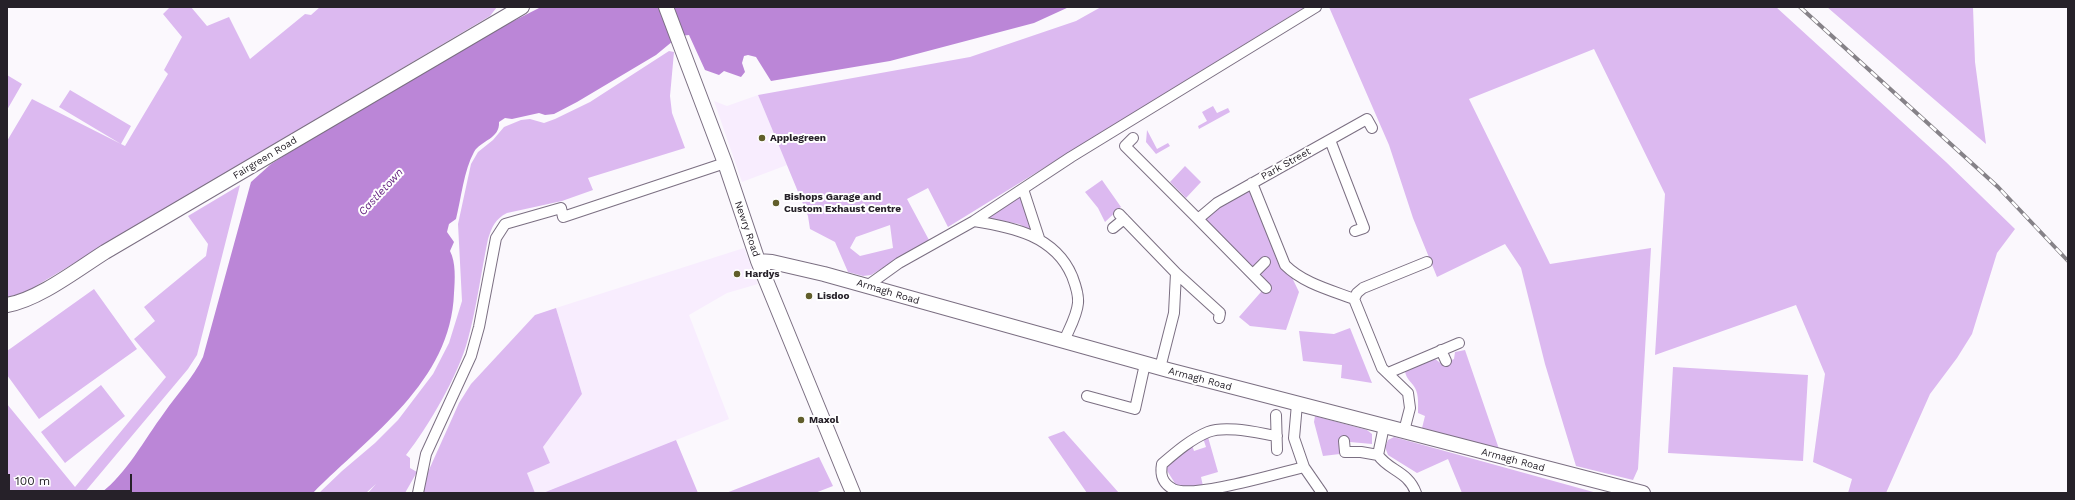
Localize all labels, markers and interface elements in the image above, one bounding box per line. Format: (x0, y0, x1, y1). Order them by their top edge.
place label: Applegreen (770, 132, 826, 144)
marker: Applegreen (757, 133, 767, 143)
street label: Fairgreen Road (231, 134, 299, 182)
street label: Park Street (1259, 145, 1313, 183)
water label: Castletown (356, 166, 406, 218)
place label: Bishops Garage and Custom Exhaust Centre (784, 191, 901, 214)
marker: Bishops Garage and Custom Exhaust Centre (771, 198, 781, 208)
street label: Newry Road (732, 199, 762, 259)
place label: Hardys (745, 268, 780, 280)
marker: Hardys (732, 269, 742, 279)
street label: Armagh Road (855, 277, 921, 307)
place label: Lisdoo (817, 290, 849, 302)
marker: Lisdoo (804, 291, 814, 301)
street label: Armagh Road (1167, 365, 1233, 393)
place label: Maxol (809, 414, 839, 426)
marker: Maxol (796, 415, 806, 425)
street label: Armagh Road (1480, 446, 1546, 474)
scale bar (10, 466, 134, 492)
text: 100 m (15, 474, 50, 488)

